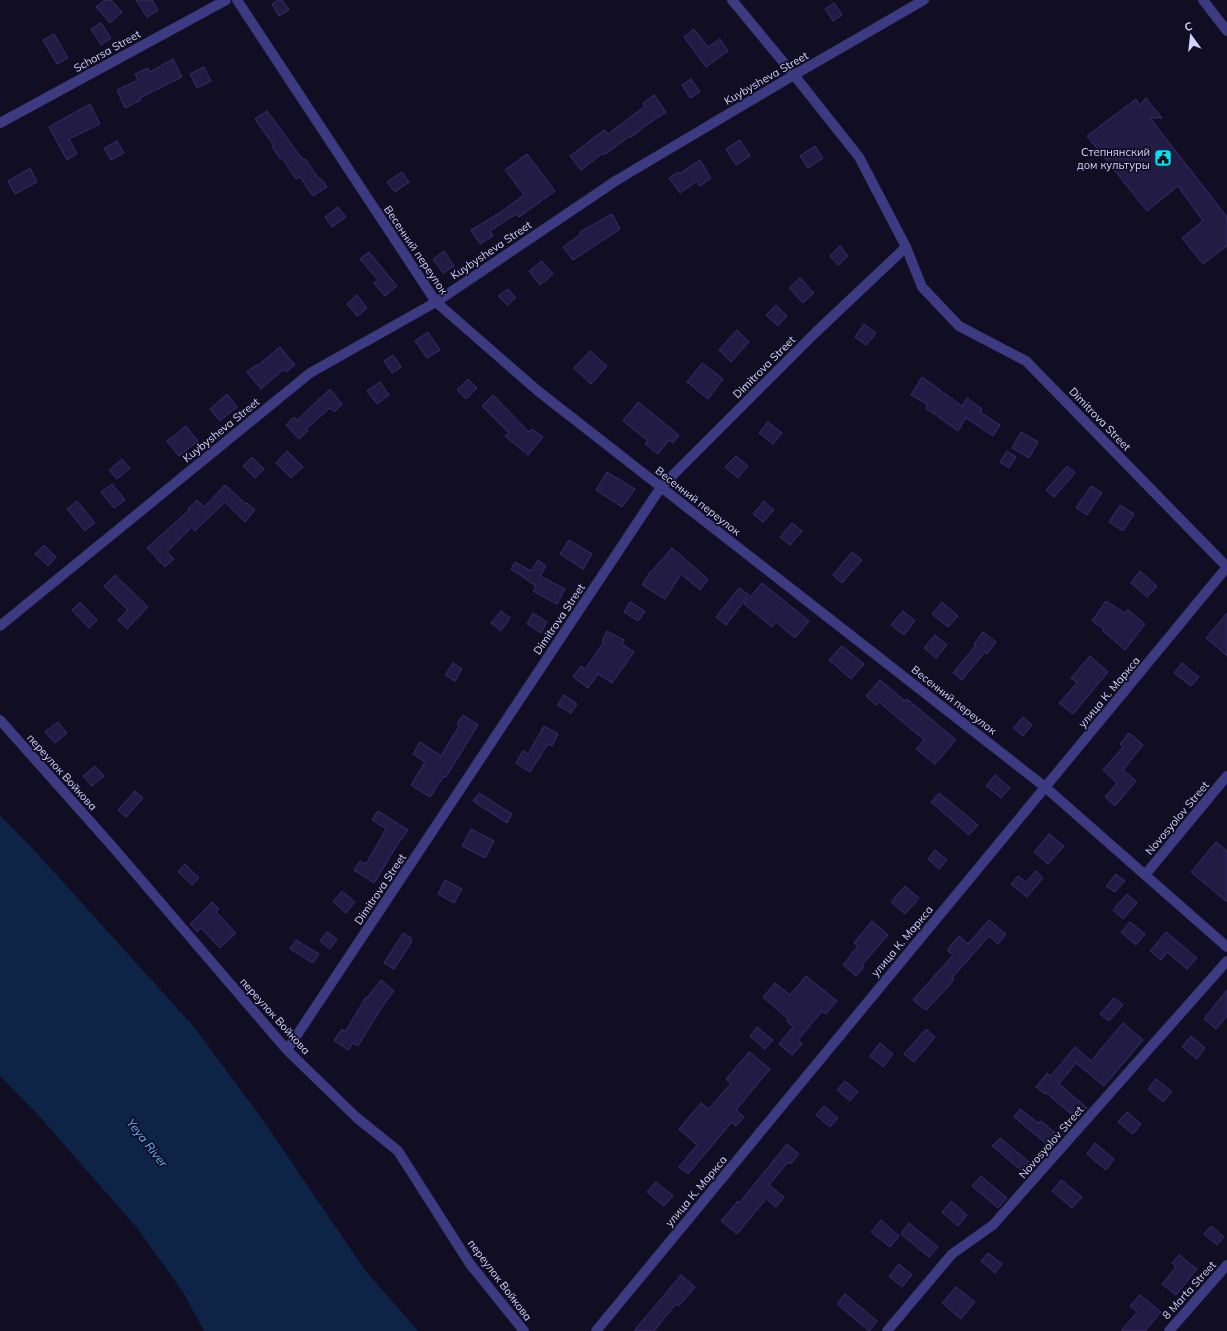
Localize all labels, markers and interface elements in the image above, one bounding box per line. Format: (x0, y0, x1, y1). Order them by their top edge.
north arrow (1171, 16, 1211, 56)
text: С (1183, 18, 1194, 34)
street label: Schorsa Street (71, 27, 143, 75)
street label: Kuybysheva Street (721, 48, 811, 108)
place label: Степнянский дом культуры (1077, 145, 1150, 172)
public building icon: Степнянский дом культуры (1153, 148, 1173, 168)
street label: Весенний переулок (381, 203, 451, 297)
street label: Kuybysheva Street (448, 218, 534, 282)
street label: Dimitrova Street (730, 333, 798, 401)
street label: Dimitrova Street (1066, 384, 1134, 454)
street label: Kuybysheva Street (180, 395, 262, 465)
street label: Весенний переулок (653, 463, 743, 539)
street label: Dimitrova Street (530, 581, 588, 657)
street label: улица К. Маркса (1075, 654, 1143, 730)
street label: Весенний переулок (909, 662, 999, 738)
street label: переулок Войкова (24, 731, 100, 813)
street label: Novosyolov Street (1142, 778, 1212, 858)
street label: Dimitrova Street (351, 851, 409, 927)
street label: улица К. Маркса (868, 903, 936, 979)
street label: переулок Войкова (237, 975, 313, 1057)
street label: Novosyolov Street (1016, 1103, 1086, 1181)
water label: Yeya River (124, 1115, 171, 1171)
street label: улица К. Маркса (662, 1153, 730, 1229)
street label: переулок Войкова (465, 1237, 535, 1323)
street label: 8 Marta Street (1159, 1258, 1219, 1322)

